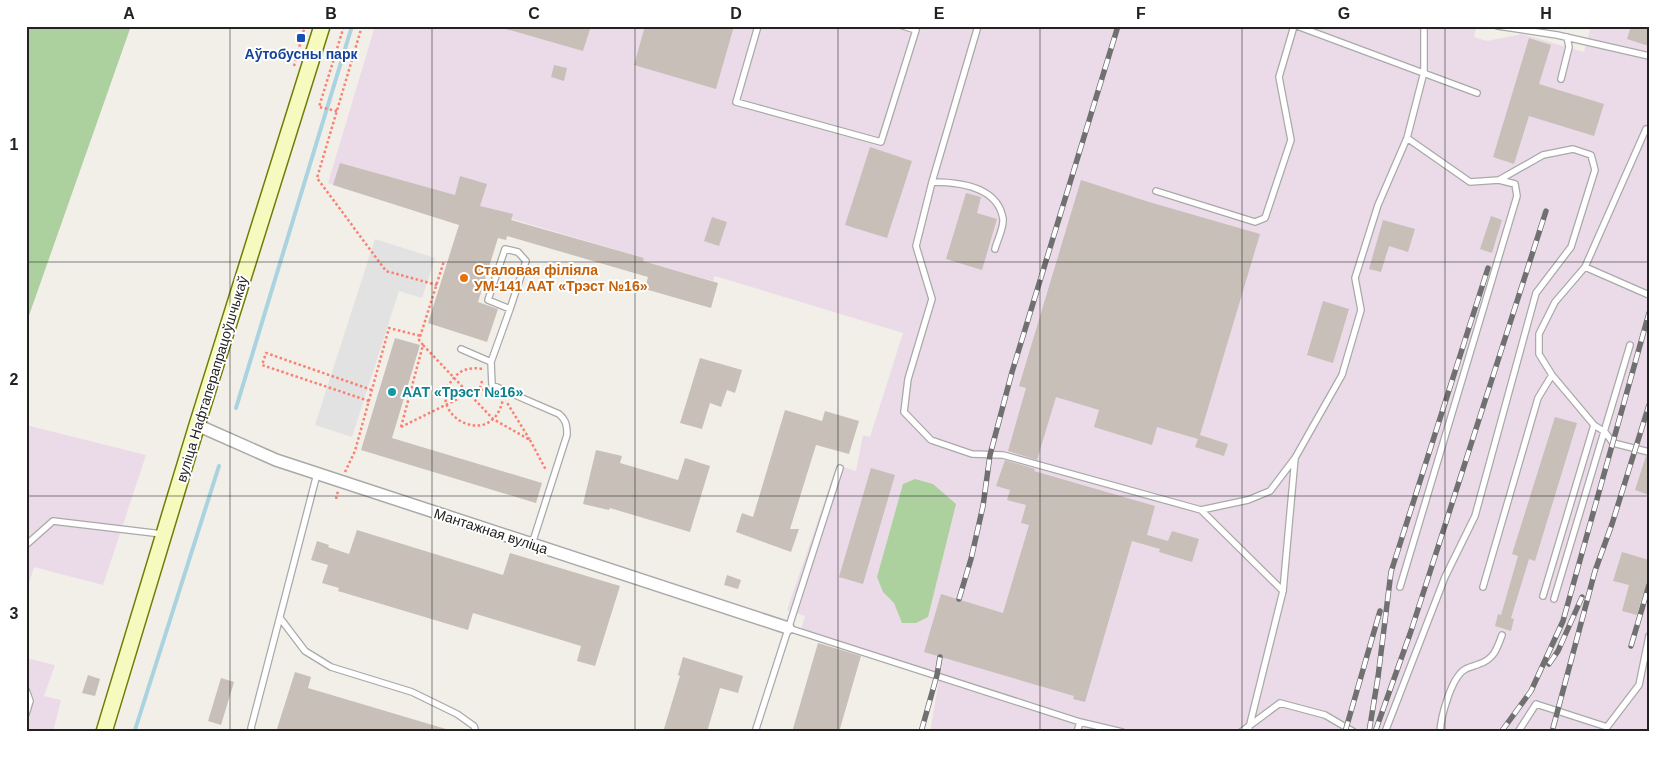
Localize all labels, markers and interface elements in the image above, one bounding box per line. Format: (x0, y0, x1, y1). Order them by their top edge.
text: A (123, 5, 135, 22)
text: B (325, 5, 337, 22)
text: C (528, 5, 540, 22)
text: D (730, 5, 742, 22)
text: E (934, 5, 945, 22)
text: F (1136, 5, 1146, 22)
text: G (1338, 5, 1350, 22)
text: H (1540, 5, 1552, 22)
marker: Аўтобусны парк (295, 32, 307, 44)
place label: Аўтобусны парк (245, 46, 358, 62)
text: 1 (10, 136, 19, 153)
place label: Сталовая філіяла УМ-141 ААТ «Трэст №16» (474, 262, 648, 294)
marker: Сталовая філіяла УМ-141 ААТ «Трэст №16» (458, 272, 470, 284)
street label: вуліца Нафтаперапрацоўшчыкаў (173, 274, 251, 484)
text: 2 (10, 371, 19, 388)
place label: ААТ «Трэст №16» (402, 384, 523, 400)
marker: ААТ «Трэст №16» (386, 386, 398, 398)
street label: Мантажная вуліца (432, 505, 550, 557)
text: 3 (10, 605, 19, 622)

